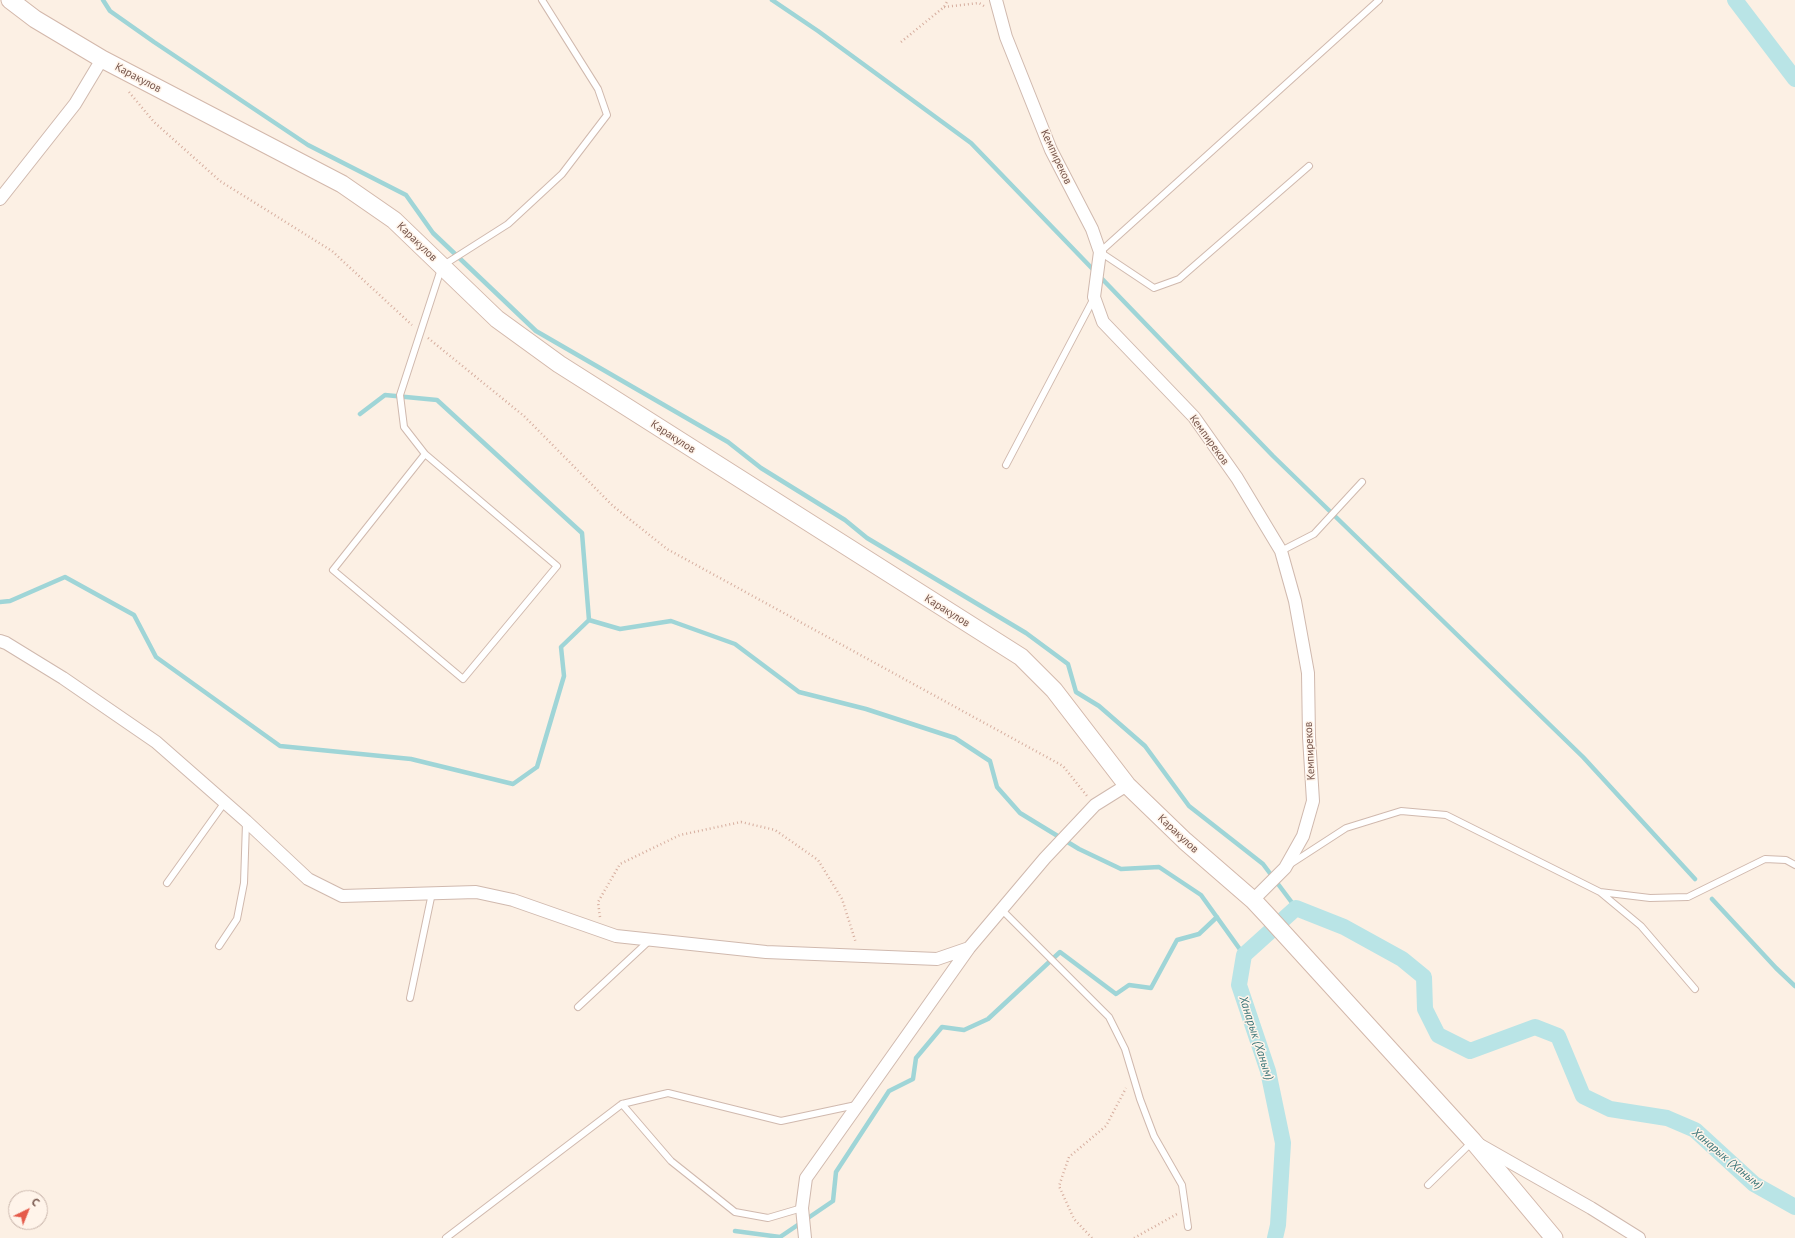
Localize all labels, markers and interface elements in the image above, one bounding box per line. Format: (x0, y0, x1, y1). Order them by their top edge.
street label: Каракулов (113, 60, 163, 96)
street label: Кемпиреков (1038, 128, 1074, 186)
street label: Каракулов (394, 220, 440, 264)
street label: Кемпиреков (1186, 412, 1232, 468)
street label: Каракулов (648, 418, 698, 456)
street label: Каракулов (922, 592, 972, 630)
street label: Кемпиреков (1302, 721, 1318, 781)
street label: Каракулов (1155, 812, 1201, 856)
water label: Ханарык (Ханым) (1236, 994, 1276, 1082)
water label: Ханарык (Ханым) (1689, 1125, 1765, 1193)
north arrow (8, 1190, 48, 1230)
text: С (28, 1195, 43, 1209)

